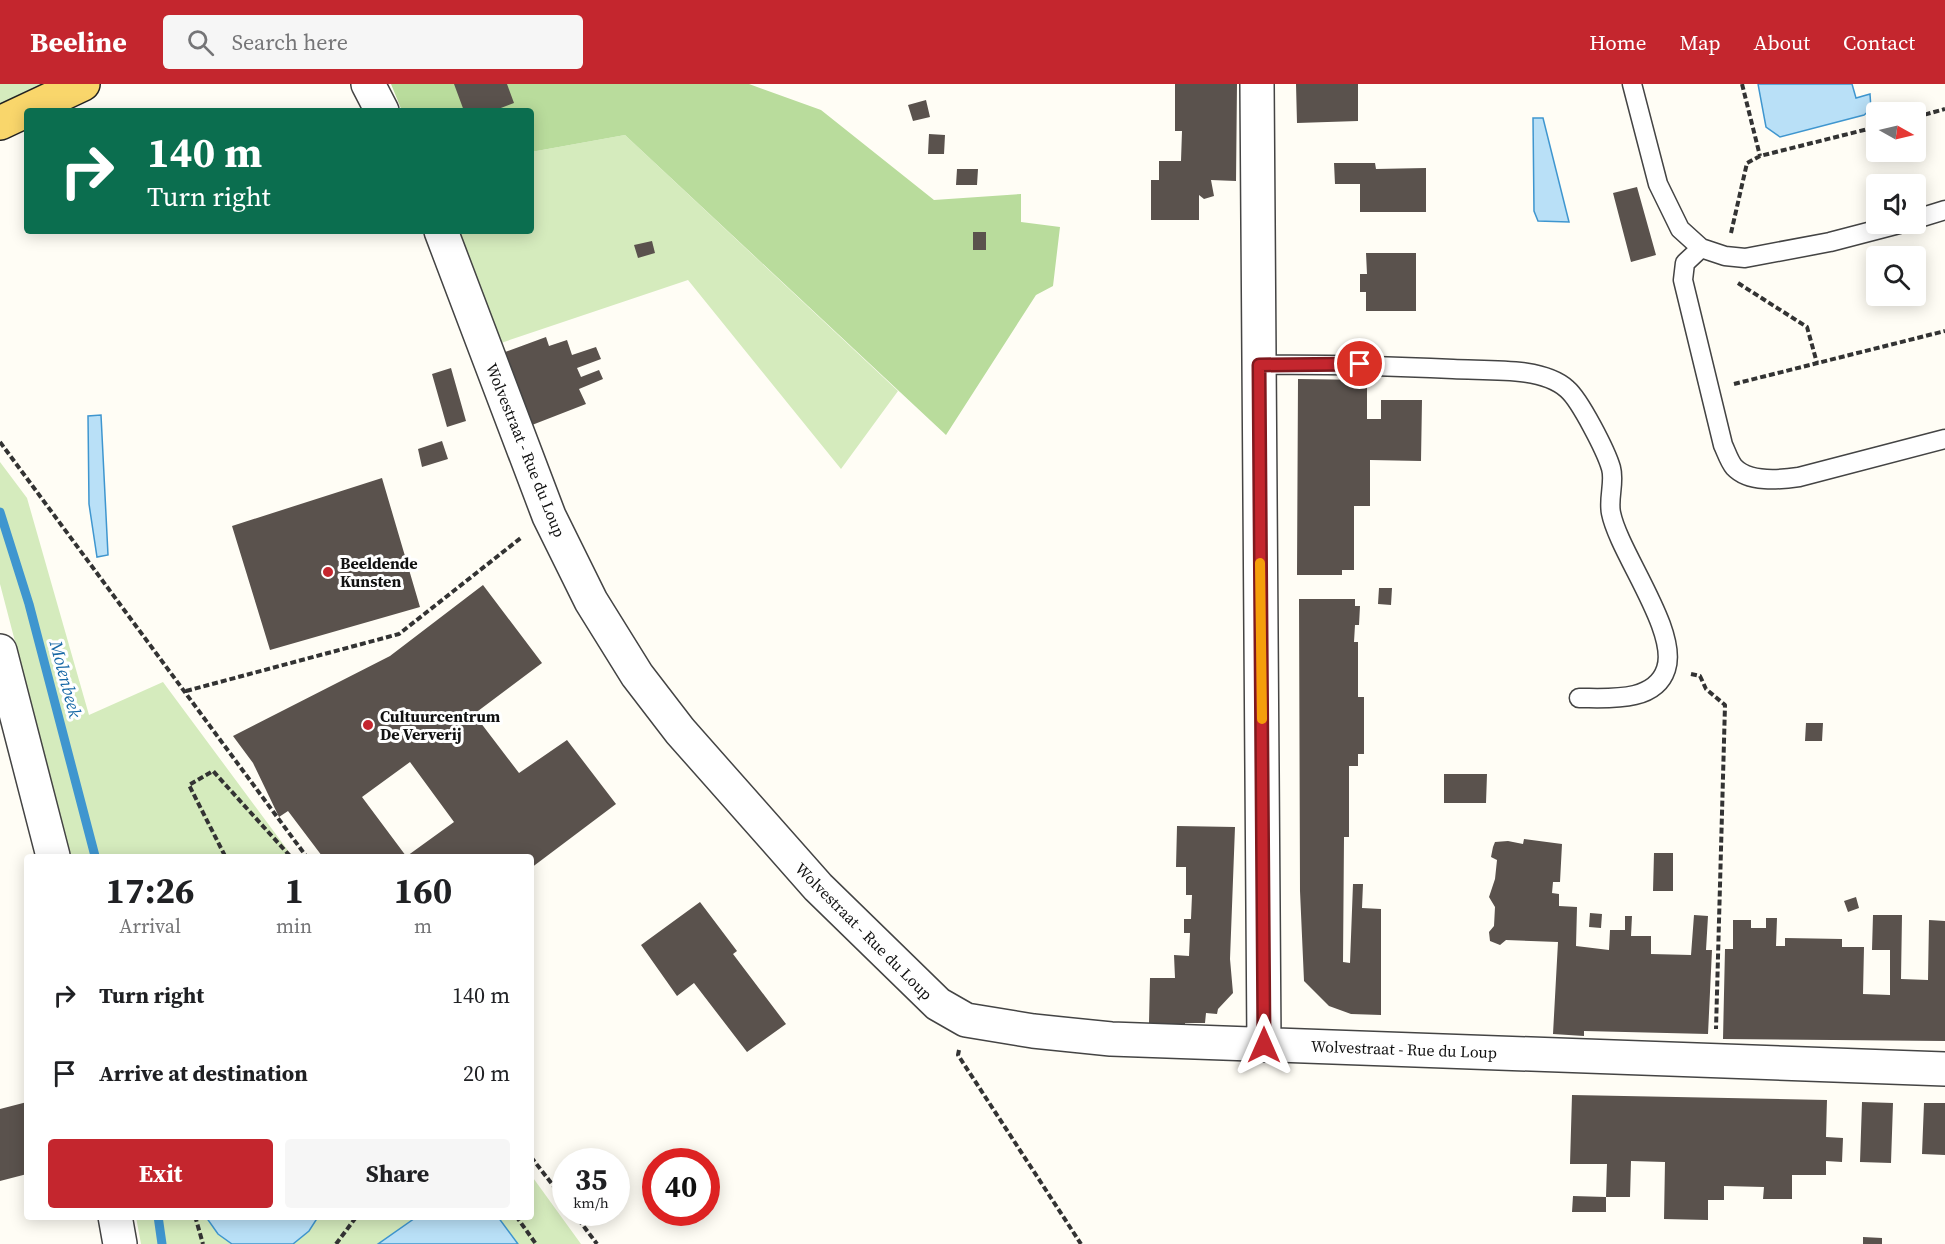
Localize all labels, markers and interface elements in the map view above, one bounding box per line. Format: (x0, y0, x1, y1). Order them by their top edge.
search box (163, 15, 583, 69)
text: Beeline (30, 23, 127, 61)
icon: search (184, 26, 217, 59)
text: Search here (232, 27, 348, 57)
text: Home (1589, 28, 1647, 57)
text: Map (1680, 28, 1721, 57)
text: About (1754, 28, 1810, 57)
text: Contact (1843, 28, 1915, 57)
north arrow (1866, 102, 1926, 162)
map controls (1866, 102, 1926, 306)
text: 140 m (147, 123, 262, 181)
icon: right (48, 132, 126, 210)
button: sound (1866, 174, 1926, 234)
text: Turn right (147, 178, 271, 215)
button: search (1866, 246, 1926, 306)
pin (1334, 338, 1385, 389)
icon: arrive (1343, 347, 1376, 380)
street label: Wolvestraat - Rue du Loup (481, 360, 571, 540)
place label: Beeldende Kunsten (340, 552, 418, 592)
marker: Beeldende Kunsten (321, 565, 335, 579)
water label: Molenbeek (43, 637, 88, 721)
place label: Cultuurcentrum De Ververij (380, 705, 501, 745)
marker: Cultuurcentrum De Ververij (361, 718, 375, 732)
street label: Wolvestraat - Rue du Loup (790, 857, 938, 1005)
text: 17:26 (106, 866, 194, 915)
text: 1 (284, 866, 304, 915)
text: 160 (394, 866, 452, 915)
text: Arrival (119, 912, 181, 940)
text: min (276, 912, 312, 940)
text: m (414, 912, 432, 940)
icon: right (48, 979, 81, 1012)
text: Turn right (99, 980, 204, 1010)
text: 140 m (452, 980, 510, 1010)
position arrow (1232, 1013, 1296, 1077)
street label: Wolvestraat - Rue du Loup (1311, 1035, 1497, 1063)
icon: arrive (48, 1057, 81, 1090)
text: Arrive at destination (99, 1058, 308, 1088)
text: 20 m (463, 1058, 510, 1088)
button: Exit (48, 1139, 273, 1208)
button: Share (285, 1139, 510, 1208)
speed limit sign: 40 (642, 1148, 720, 1226)
text: 35 (575, 1159, 607, 1200)
text: km/h (573, 1192, 609, 1213)

